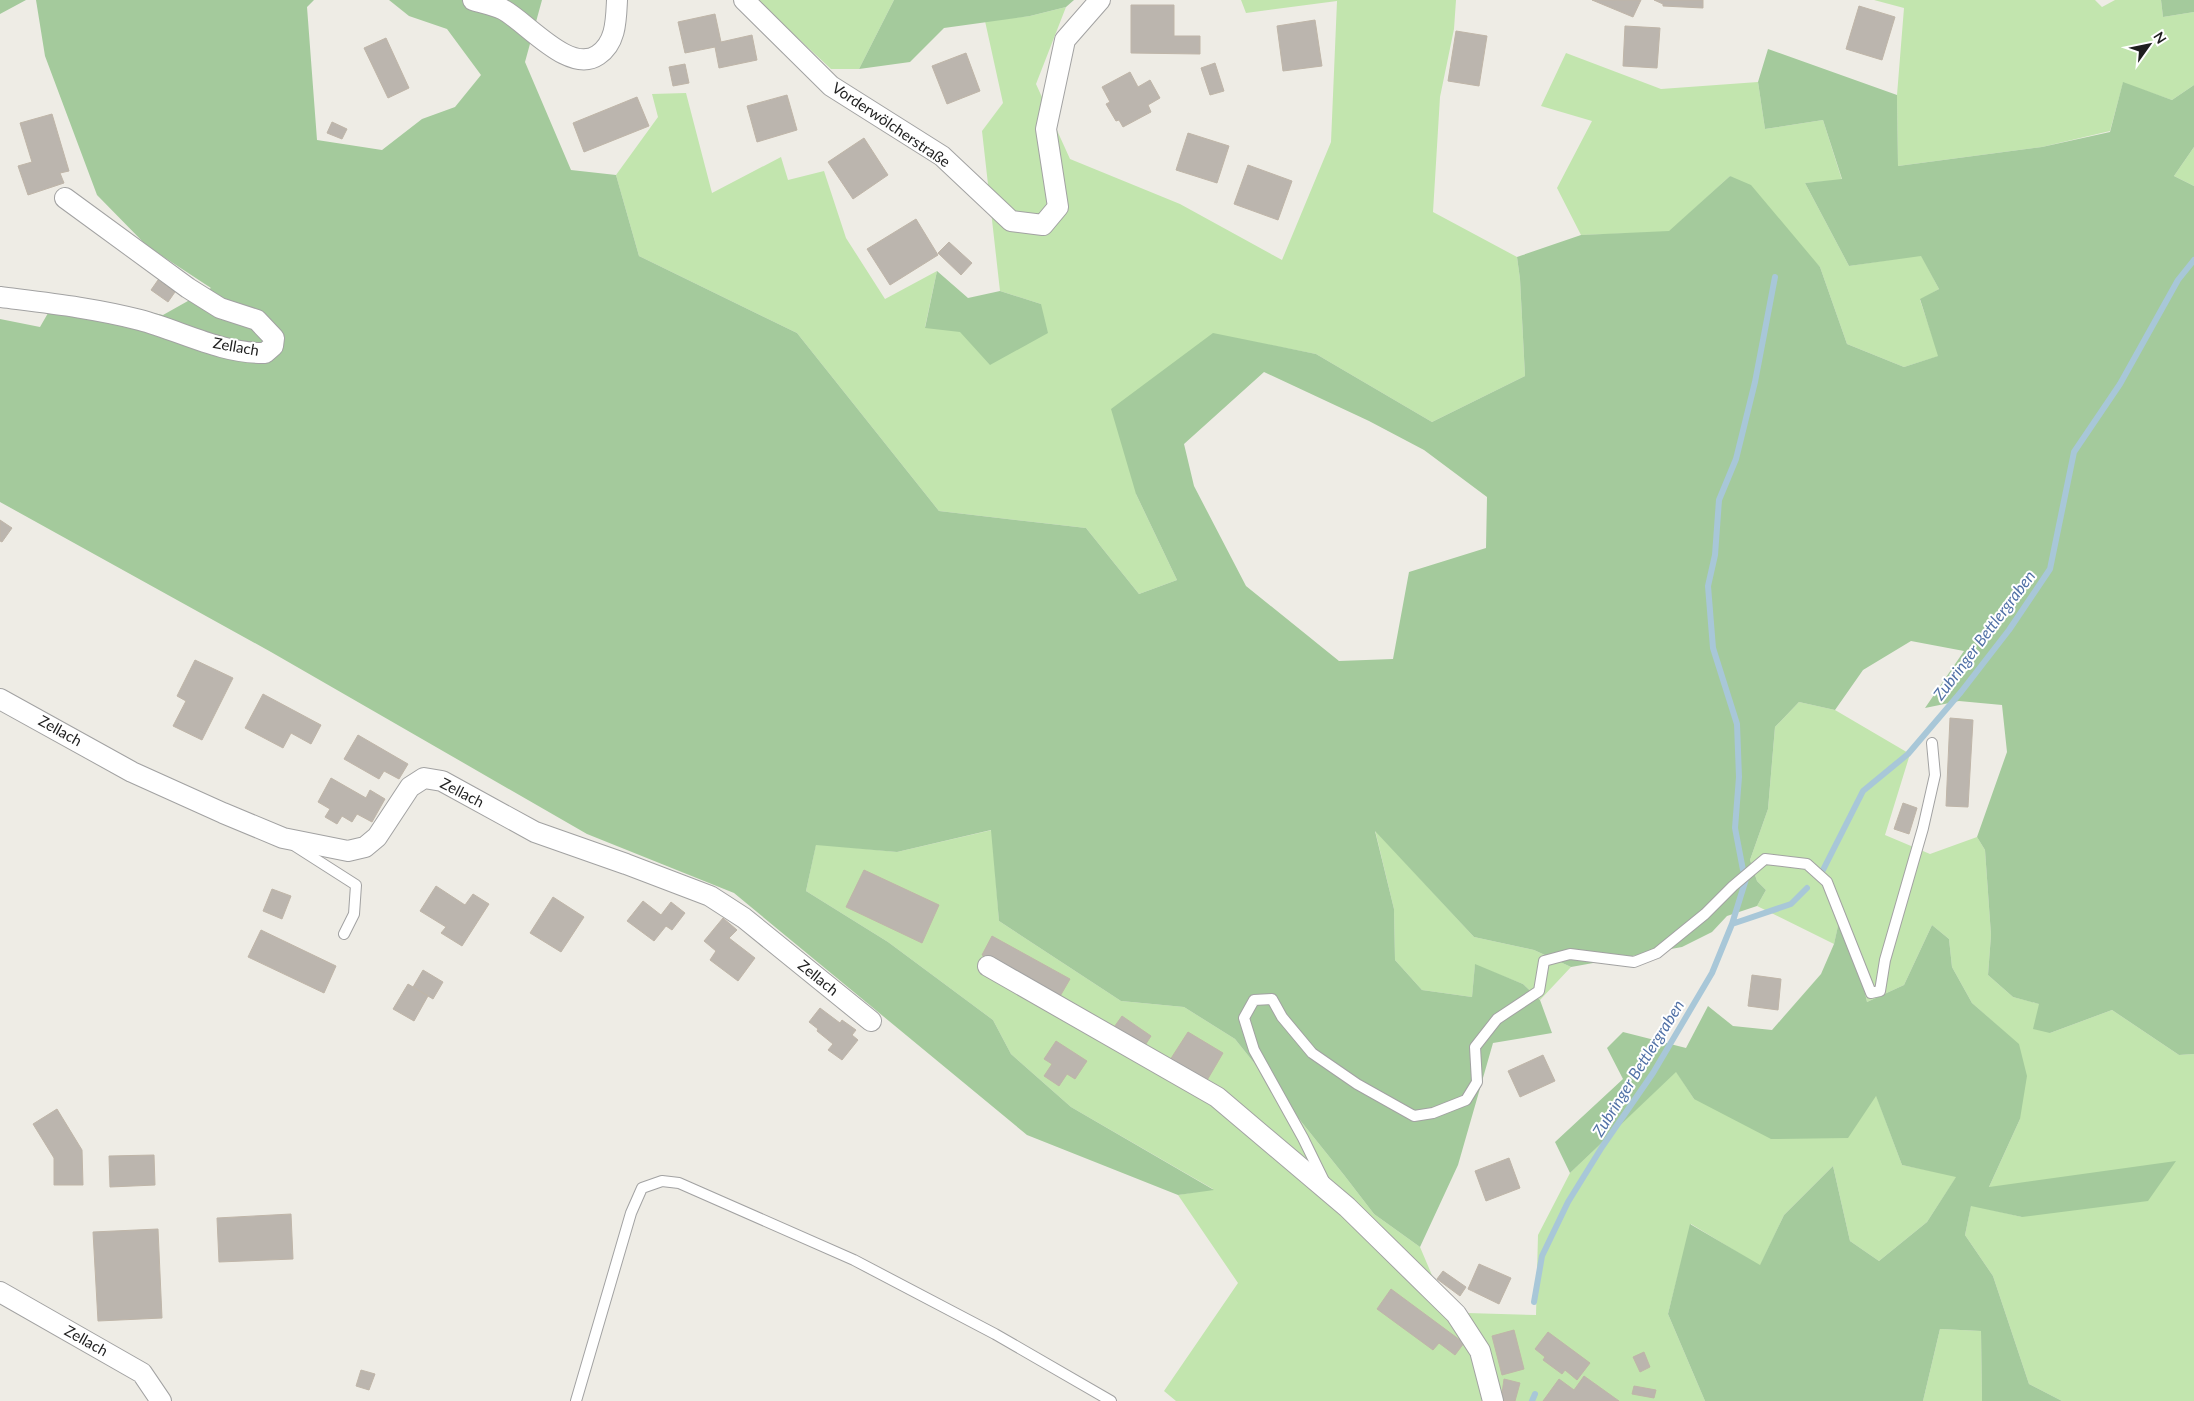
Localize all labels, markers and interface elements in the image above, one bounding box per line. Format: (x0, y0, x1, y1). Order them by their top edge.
north arrow (2124, 20, 2174, 70)
text: N (2150, 28, 2170, 47)
street label: Vorderwölcherstraße (829, 78, 954, 170)
street label: Zellach (212, 333, 261, 359)
water label: Zubringer Bettlergraben (1928, 566, 2038, 704)
street label: Zellach (36, 711, 85, 749)
street label: Zellach (438, 773, 487, 811)
street label: Zellach (795, 956, 842, 999)
water label: Zubringer Bettlergraben (1587, 996, 1687, 1140)
street label: Zellach (62, 1321, 111, 1359)

